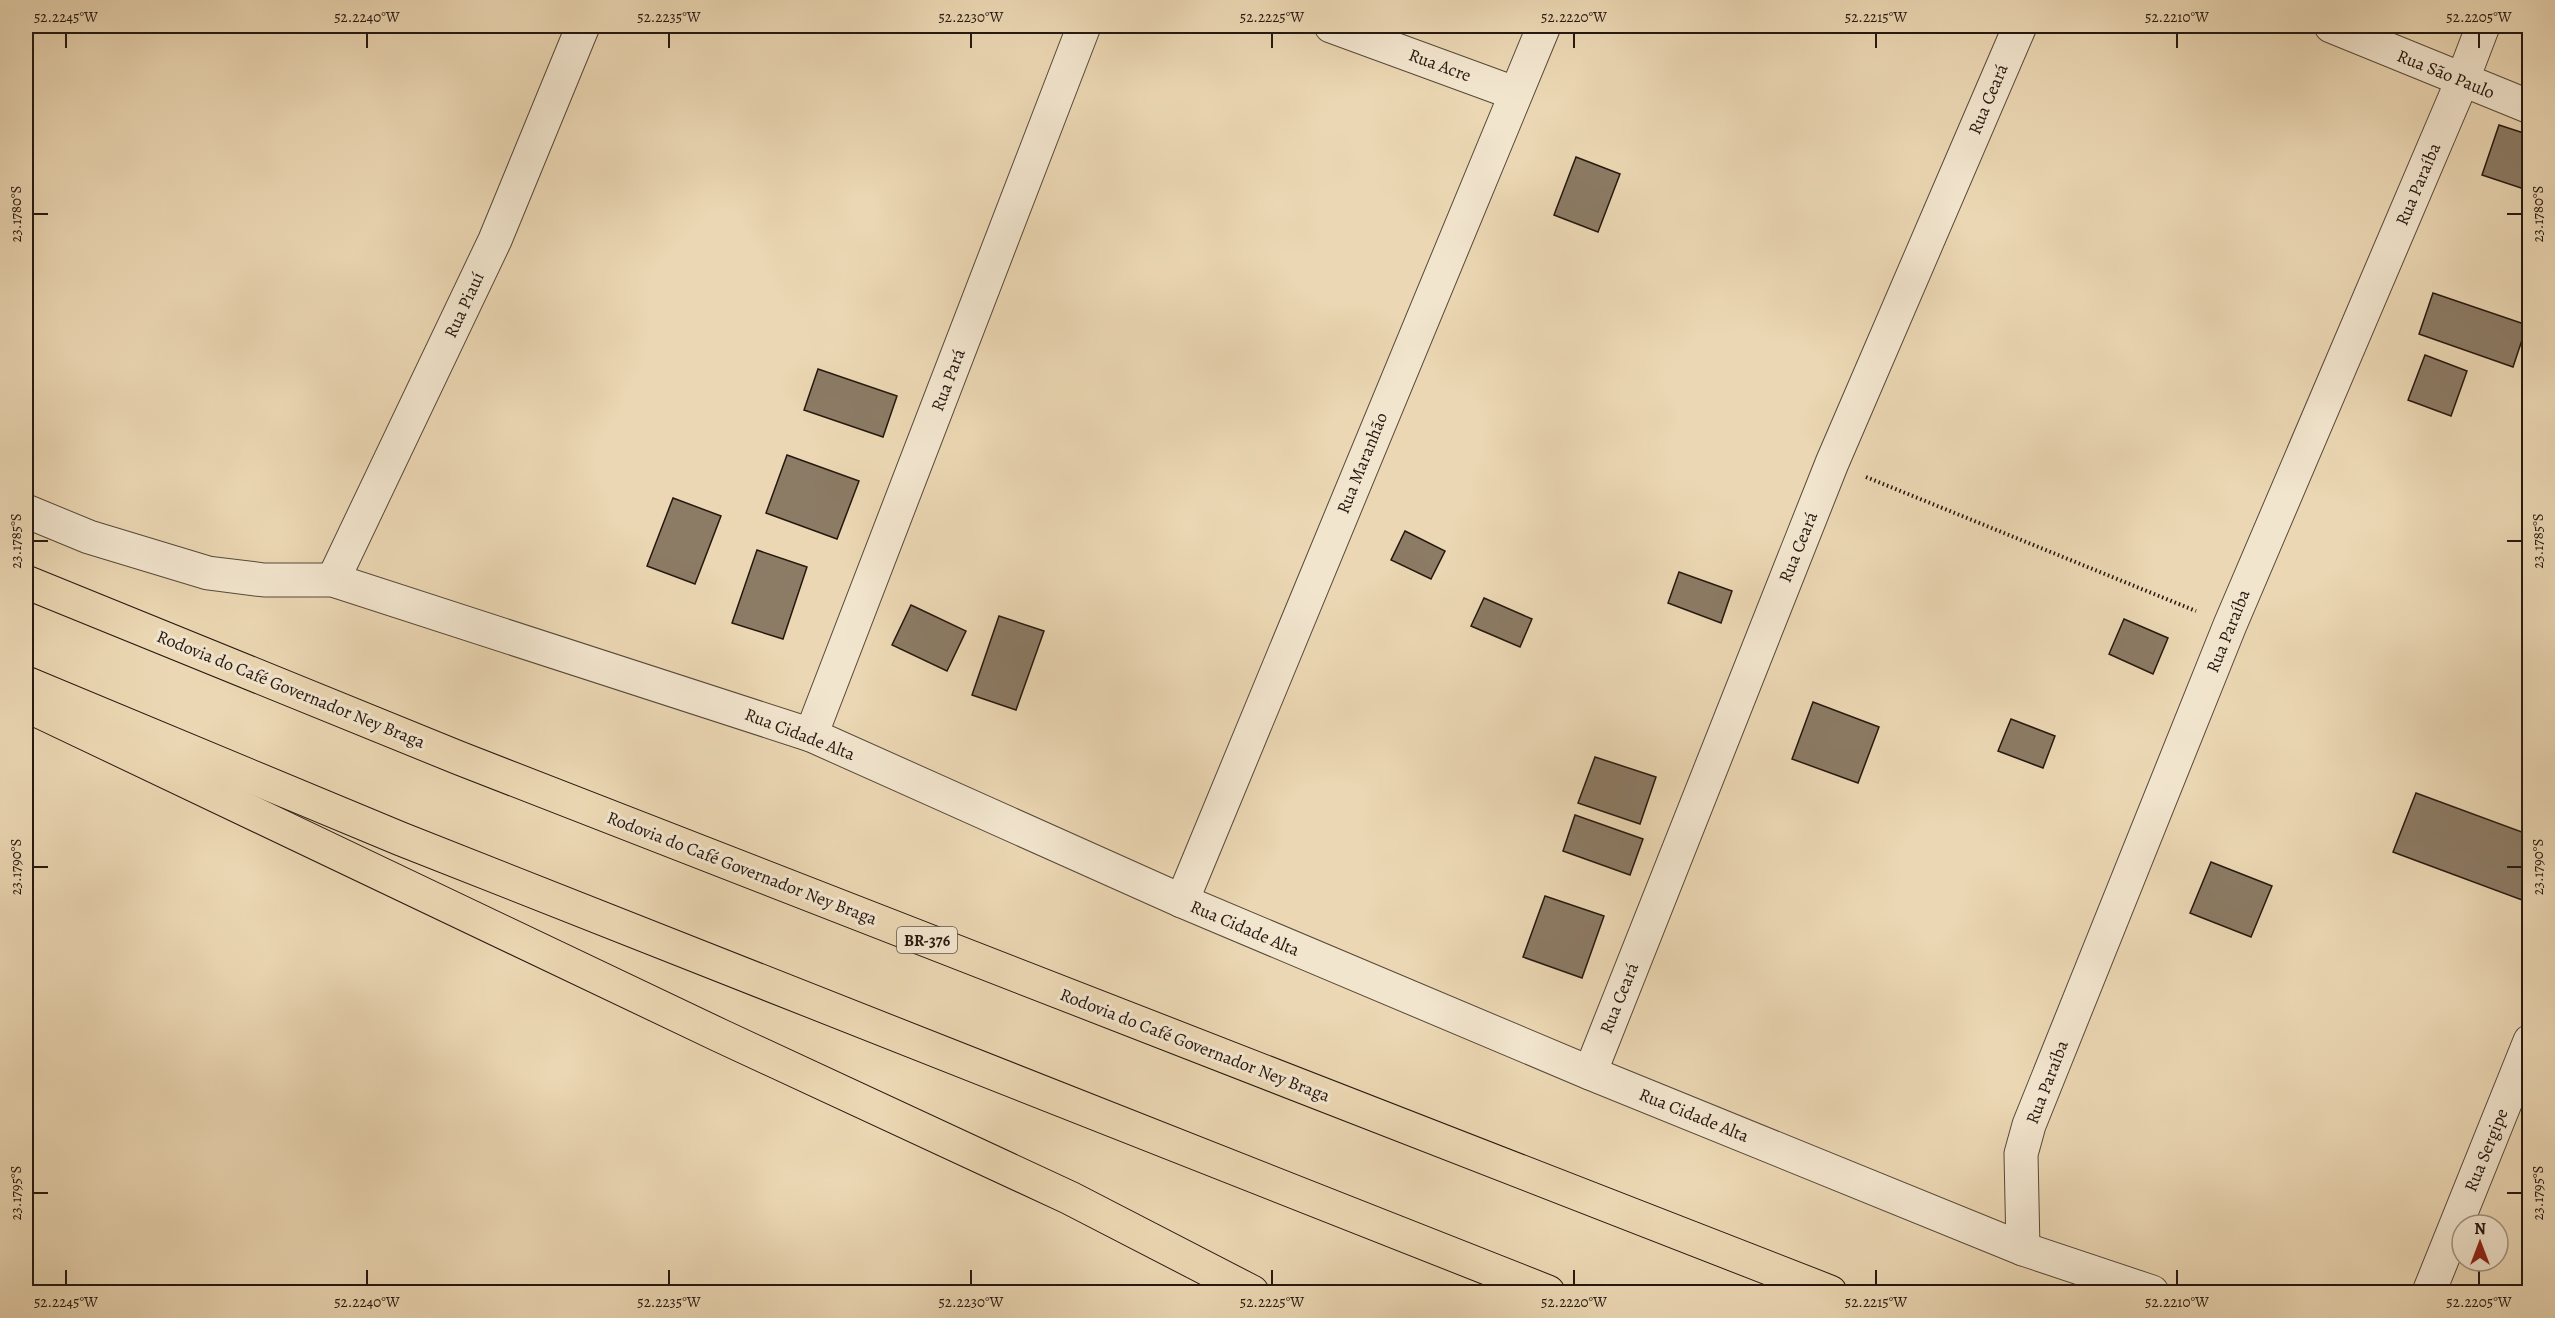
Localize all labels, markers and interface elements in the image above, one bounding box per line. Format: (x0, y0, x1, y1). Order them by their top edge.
text: 52.2245°W (34, 7, 98, 27)
text: 52.2240°W (334, 7, 400, 27)
text: 52.2235°W (637, 7, 701, 27)
text: 52.2230°W (938, 7, 1004, 27)
text: 52.2225°W (1240, 7, 1304, 27)
text: 52.2220°W (1541, 7, 1607, 27)
text: 52.2215°W (1845, 7, 1907, 27)
text: 52.2210°W (2145, 7, 2209, 27)
text: 52.2205°W (2446, 7, 2512, 27)
street label: Rua Acre (1405, 43, 1475, 87)
street label: Rua São Paulo (2394, 44, 2498, 104)
street label: Rua Ceará (1962, 59, 2014, 138)
street label: Rua Paraíba (2390, 138, 2446, 229)
text: 23.1780°S (6, 185, 26, 243)
text: 23.1780°S (2528, 185, 2548, 243)
street label: Rua Piauí (438, 268, 490, 342)
street label: Rua Pará (925, 345, 971, 415)
street label: Rua Maranhão (1331, 409, 1393, 517)
street label: Rua Ceará (1773, 507, 1823, 586)
text: 23.1785°S (6, 513, 26, 569)
text: 23.1785°S (2528, 513, 2548, 569)
street label: Rua Paraíba (2200, 585, 2256, 676)
street label: Rodovia do Café Governador Ney Braga (153, 624, 429, 754)
street label: Rua Cidade Alta (741, 702, 859, 766)
street label: Rodovia do Café Governador Ney Braga (604, 805, 881, 931)
text: 23.1790°S (6, 839, 26, 895)
text: 23.1790°S (2528, 839, 2548, 895)
street label: Rua Cidade Alta (1187, 894, 1304, 962)
road number: BR-376 (897, 927, 957, 953)
street label: Rua Ceará (1594, 958, 1644, 1037)
street label: Rodovia do Café Governador Ney Braga (1057, 982, 1334, 1108)
street label: Rua Paraíba (2020, 1036, 2074, 1127)
street label: Rua Cidade Alta (1636, 1082, 1753, 1148)
street label: Rua Sergipe (2458, 1105, 2514, 1195)
text: 23.1795°S (6, 1165, 26, 1221)
text: 23.1795°S (2528, 1165, 2548, 1221)
north arrow (2450, 1213, 2510, 1273)
text: N (2474, 1218, 2486, 1240)
text: 52.2245°W (34, 1292, 98, 1312)
text: 52.2240°W (334, 1292, 400, 1312)
text: 52.2235°W (637, 1292, 701, 1312)
text: 52.2230°W (938, 1292, 1004, 1312)
text: 52.2225°W (1240, 1292, 1304, 1312)
text: 52.2220°W (1541, 1292, 1607, 1312)
text: 52.2215°W (1845, 1292, 1907, 1312)
text: 52.2210°W (2145, 1292, 2209, 1312)
text: 52.2205°W (2446, 1292, 2512, 1312)

